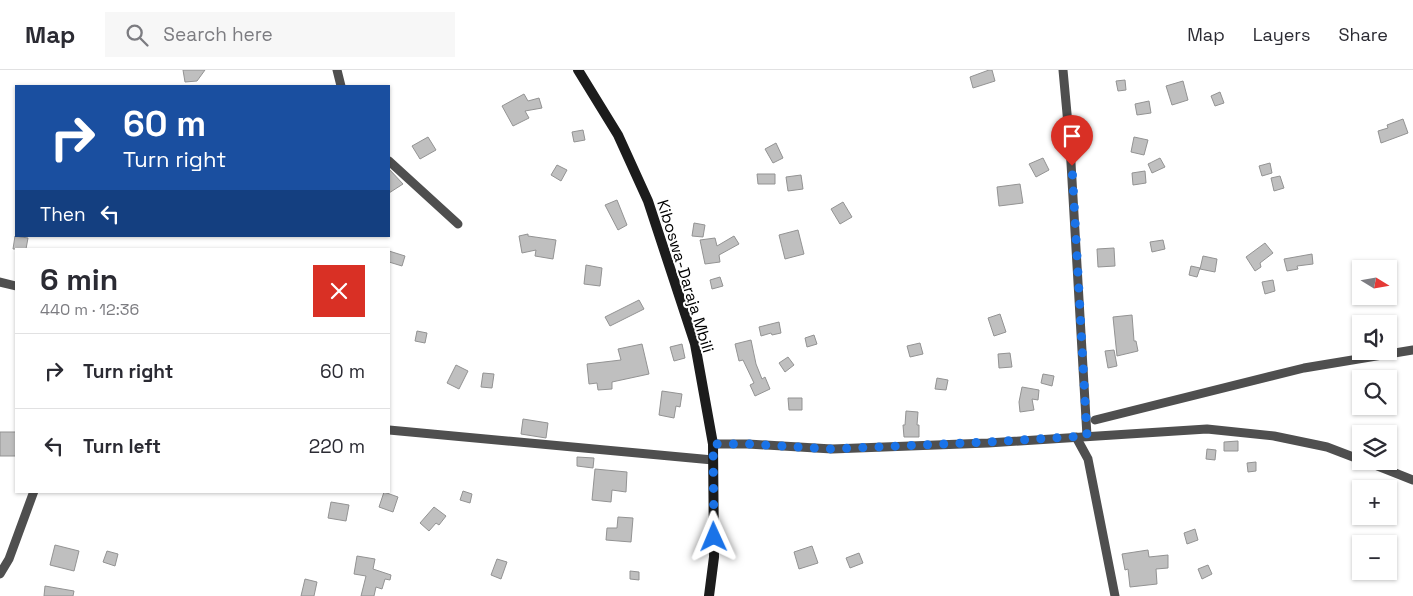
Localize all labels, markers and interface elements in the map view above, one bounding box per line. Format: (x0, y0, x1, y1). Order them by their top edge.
search box (105, 12, 455, 57)
text: Map (25, 19, 75, 50)
icon: search (123, 21, 151, 49)
text: Search here (163, 22, 273, 47)
text: Map (1187, 23, 1225, 46)
text: Layers (1253, 23, 1310, 46)
text: Share (1338, 23, 1388, 46)
text: 60 m (123, 102, 206, 146)
icon: right (40, 105, 105, 170)
pin (1051, 115, 1093, 166)
icon: arrive (1058, 122, 1086, 150)
text: Turn right (123, 145, 226, 173)
street label: Kiboswa-Daraja Mbili (652, 197, 719, 355)
icon: left (96, 200, 124, 228)
text: Then (40, 202, 86, 227)
text: 6 min (40, 260, 118, 299)
north arrow (1352, 260, 1398, 305)
map controls (1352, 260, 1397, 580)
button: close (313, 265, 365, 317)
text: 440 m · 12:36 (40, 299, 139, 320)
button: sound (1352, 315, 1397, 360)
icon: right (40, 357, 68, 385)
text: Turn right (83, 359, 173, 384)
text: 60 m (320, 359, 365, 384)
button: search (1352, 370, 1397, 415)
button: layers (1352, 425, 1397, 470)
icon: left (40, 432, 68, 460)
text: Turn left (83, 434, 161, 459)
text: 220 m (309, 434, 365, 459)
button: + (1352, 480, 1397, 525)
position arrow (687, 510, 739, 562)
button: − (1352, 535, 1397, 580)

